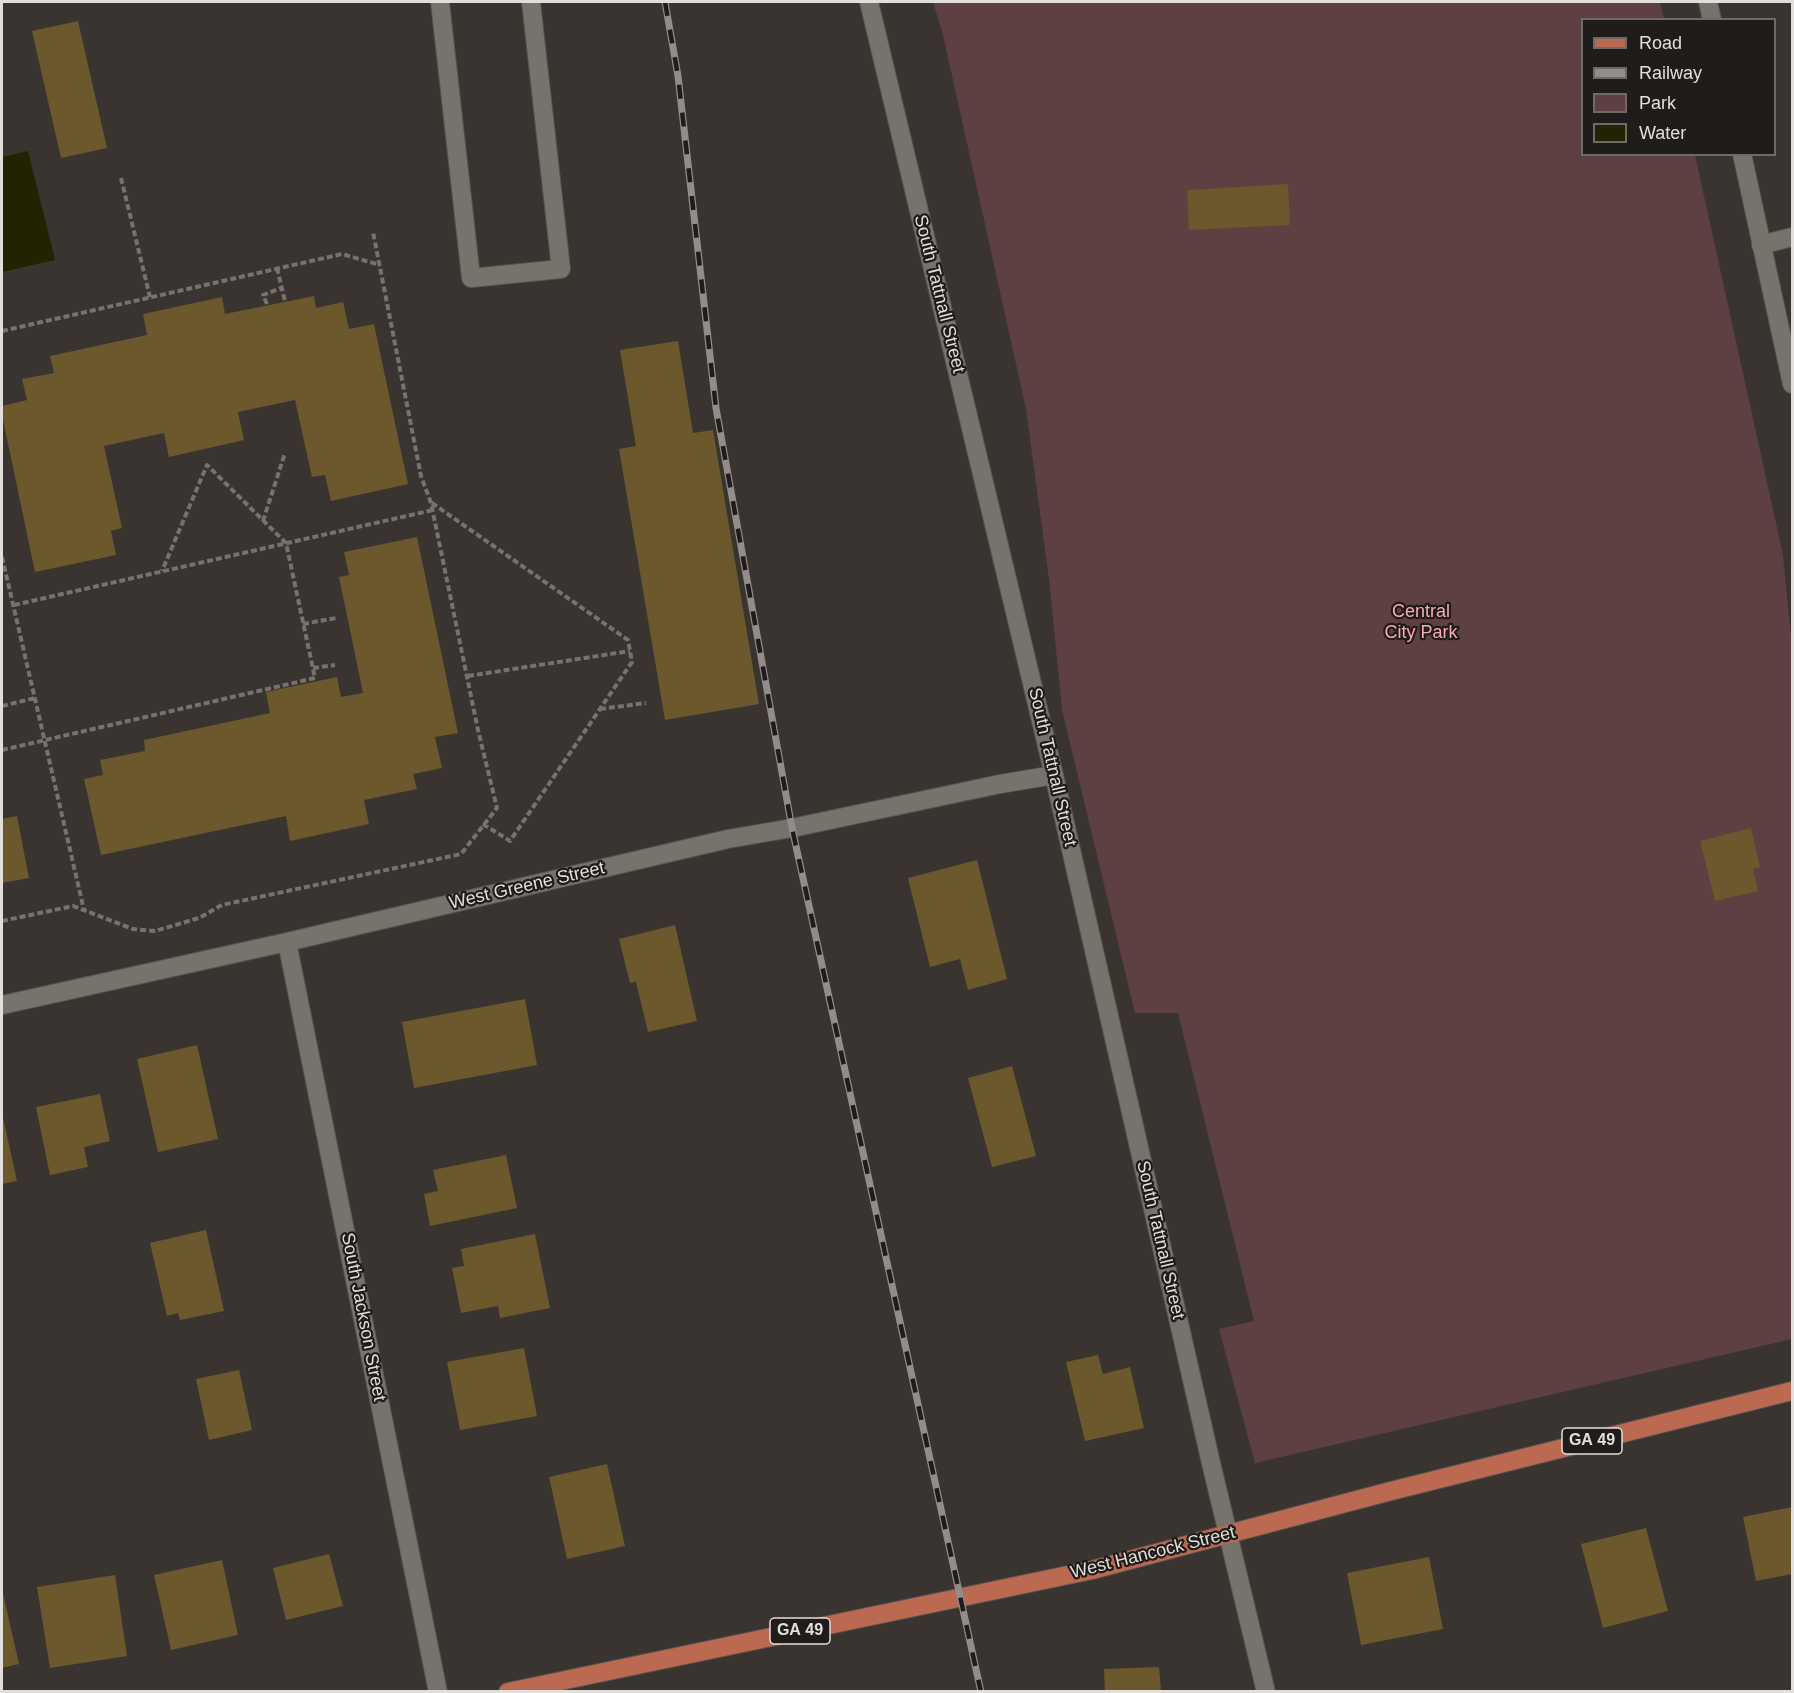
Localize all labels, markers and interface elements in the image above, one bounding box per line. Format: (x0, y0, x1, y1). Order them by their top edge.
legend (1581, 18, 1776, 156)
text: Road (1639, 33, 1682, 53)
text: Railway (1639, 63, 1702, 83)
text: Park (1639, 93, 1676, 113)
text: Water (1639, 123, 1686, 143)
street label: South Tattnall Street (909, 213, 969, 375)
park label: Central City Park (1384, 601, 1458, 644)
street label: South Tattnall Street (1023, 686, 1081, 848)
street label: West Greene Street (447, 858, 607, 914)
street label: South Tattnall Street (1131, 1159, 1189, 1321)
street label: South Jackson Street (336, 1231, 390, 1403)
road number: GA 49 (1562, 1428, 1622, 1454)
street label: West Hancock Street (1069, 1522, 1237, 1584)
road number: GA 49 (770, 1618, 830, 1644)

